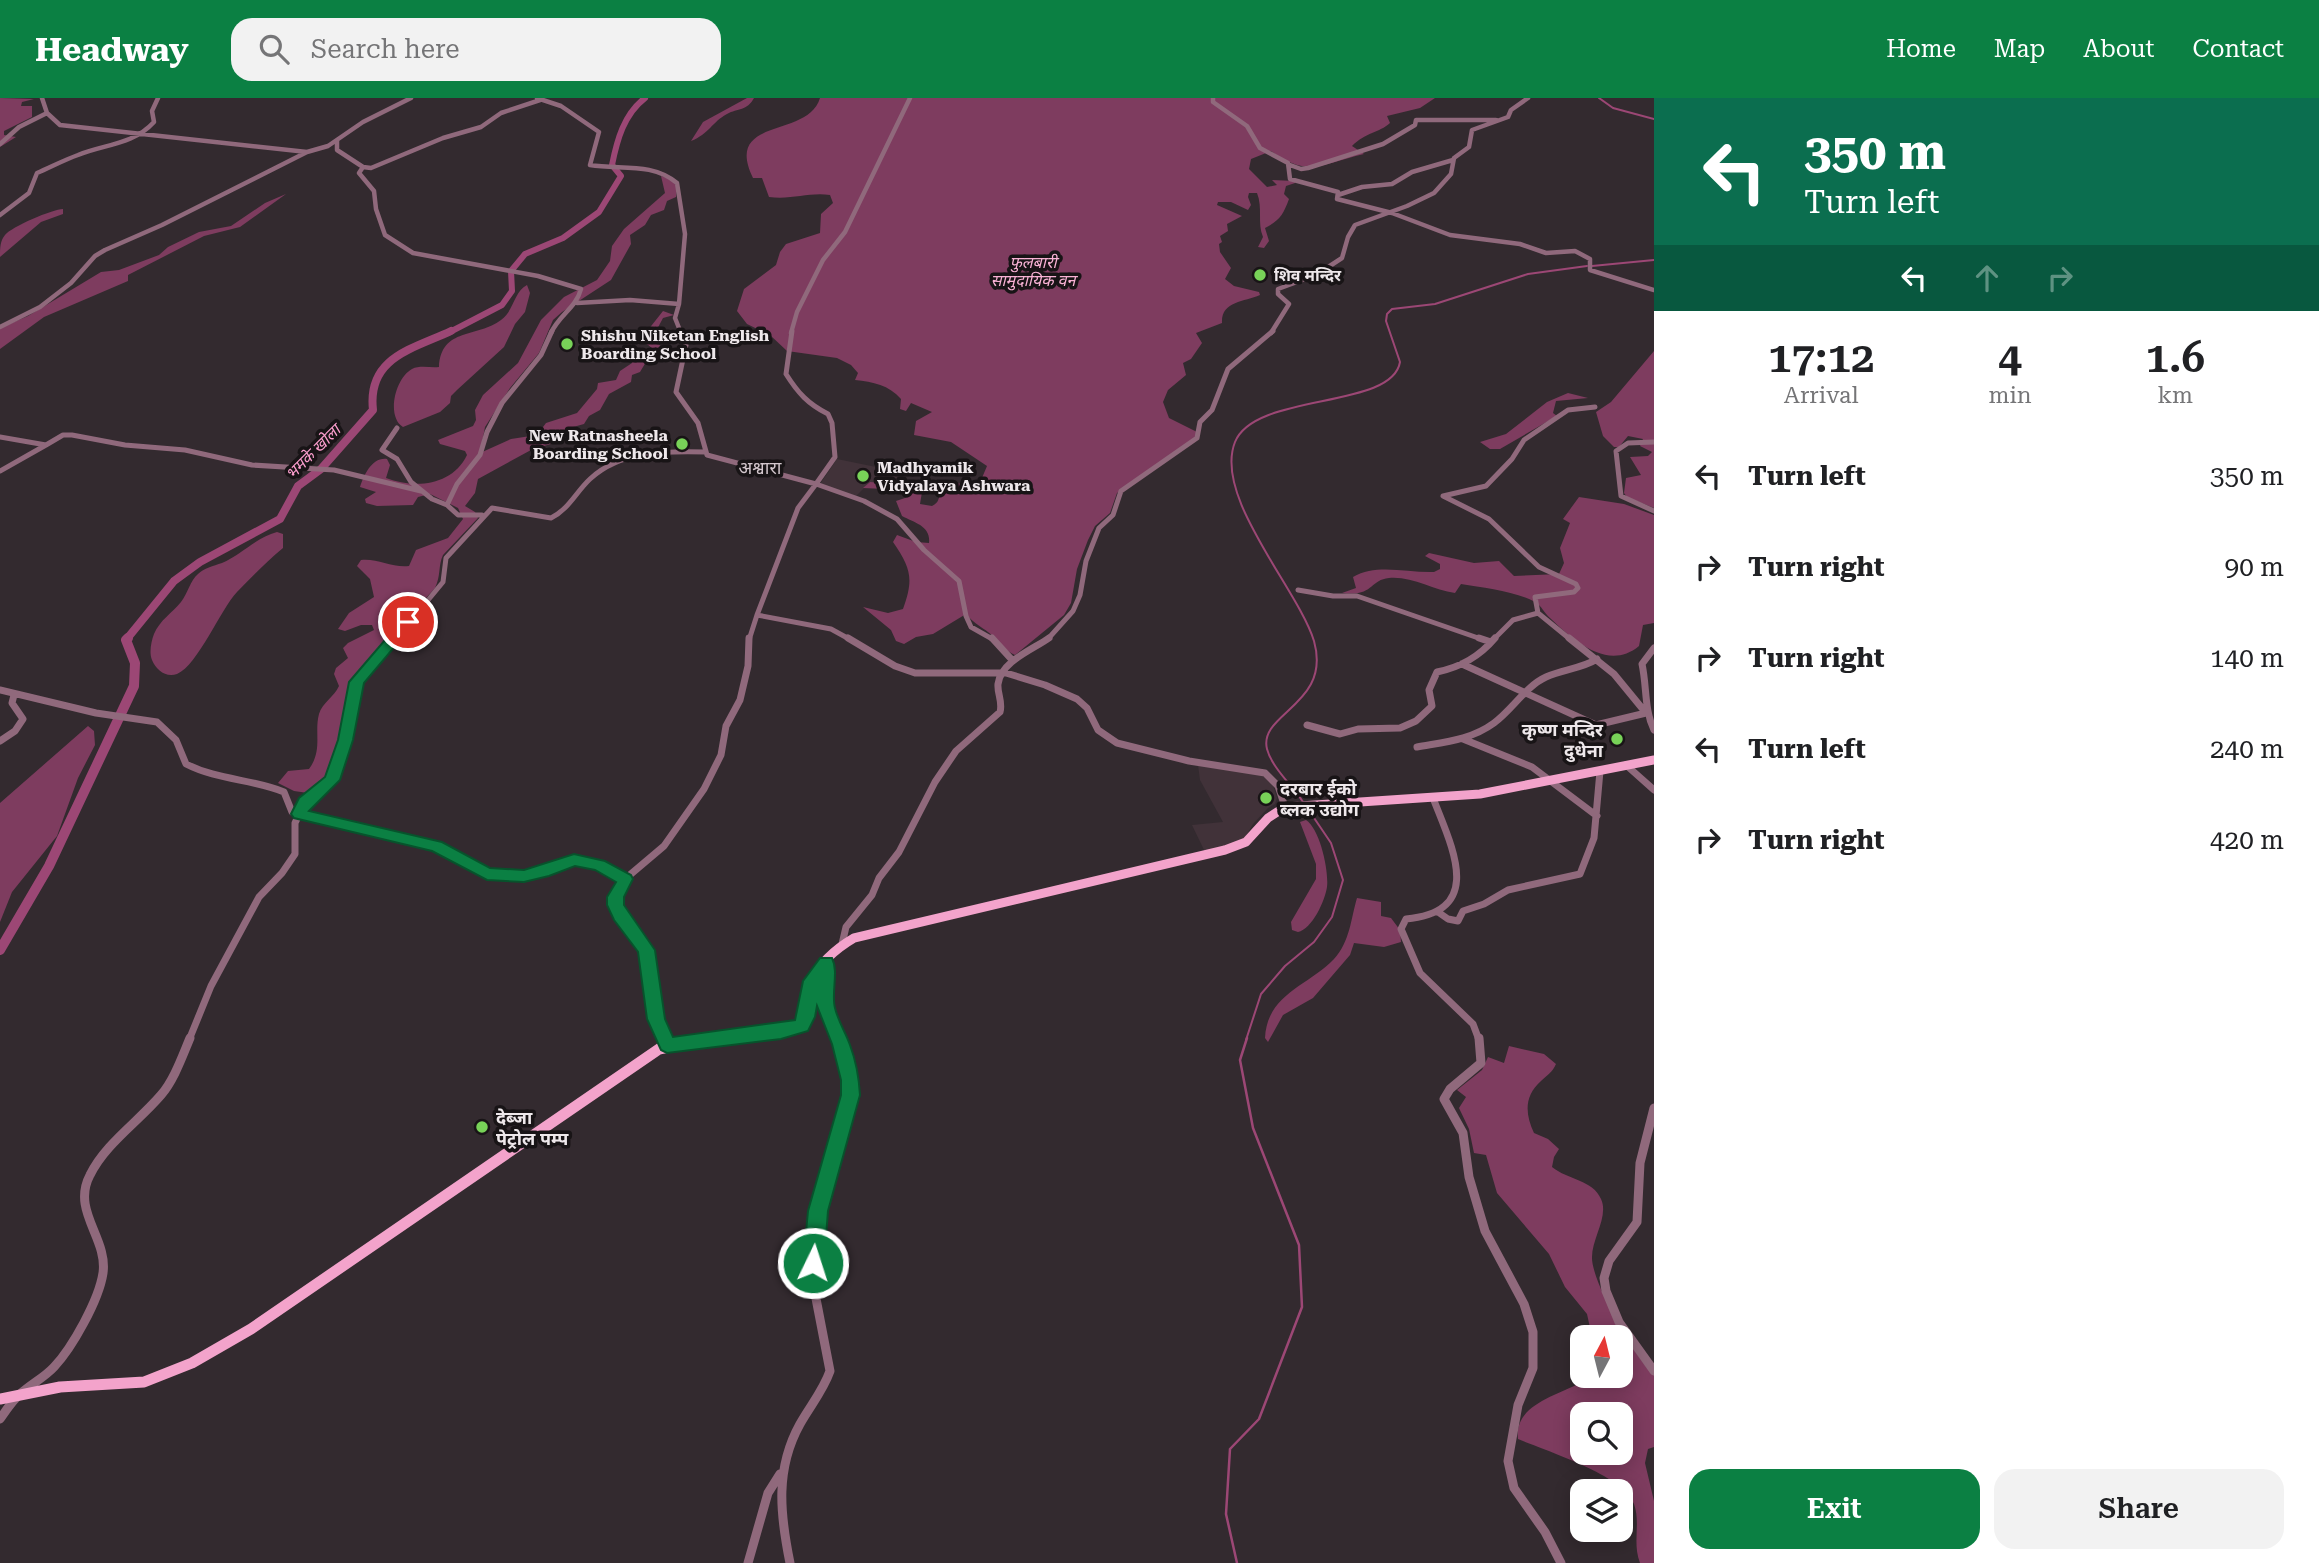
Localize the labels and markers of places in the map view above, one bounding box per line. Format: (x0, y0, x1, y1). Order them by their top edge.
place label: शिव मन्दिर (1274, 266, 1342, 285)
marker: शिव मन्दिर (1252, 267, 1268, 283)
place label: Shishu Niketan English Boarding School (581, 326, 770, 363)
marker: Shishu Niketan English Boarding School (559, 336, 575, 352)
place label: New Ratnasheela Boarding School (529, 426, 669, 463)
marker: New Ratnasheela Boarding School (674, 436, 690, 452)
place label: Madhyamik Vidyalaya Ashwara (877, 458, 1031, 495)
marker: Madhyamik Vidyalaya Ashwara (855, 468, 871, 484)
pin (378, 592, 438, 652)
place label: कृष्ण मन्दिर दुधेना (1522, 719, 1604, 763)
marker: कृष्ण मन्दिर दुधेना (1609, 731, 1625, 747)
place label: दरबार ईको ब्लक उद्योग (1280, 778, 1360, 820)
marker: दरबार ईको ब्लक उद्योग (1258, 790, 1274, 806)
place label: देब्जा पेट्रोल पम्प (496, 1107, 569, 1150)
marker: देब्जा पेट्रोल पम्प (474, 1119, 490, 1135)

